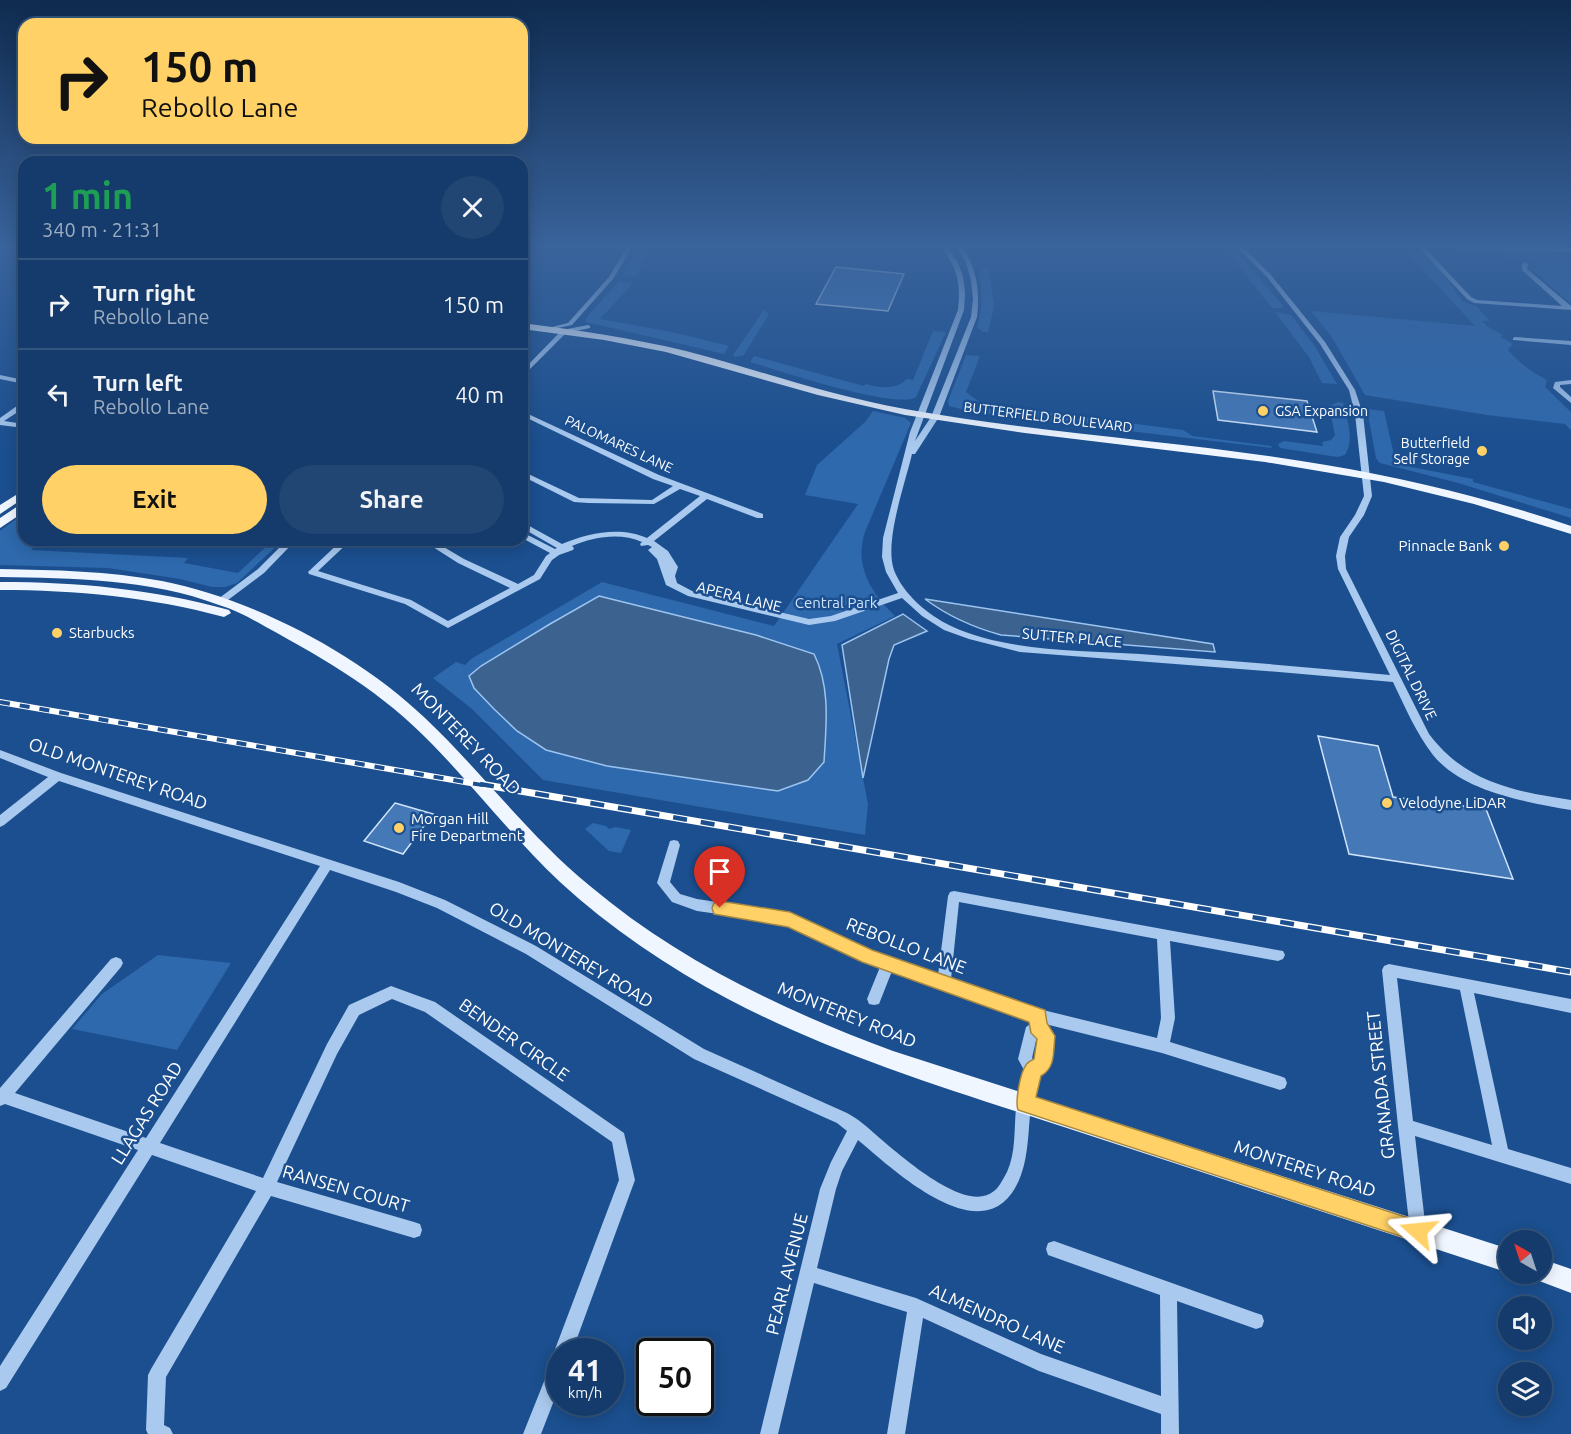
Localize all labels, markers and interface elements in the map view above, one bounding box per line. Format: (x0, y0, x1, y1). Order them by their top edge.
icon: right (42, 42, 120, 120)
text: 150 m (141, 43, 258, 90)
text: Rebollo Lane (141, 92, 298, 122)
text: 1 min (42, 175, 133, 216)
button: close (441, 176, 504, 239)
text: 340 m · 21:31 (42, 218, 162, 241)
text: Turn right (93, 280, 195, 305)
icon: right (42, 288, 75, 321)
text: 150 m (443, 292, 504, 317)
text: Rebollo Lane (93, 305, 210, 328)
text: Turn left (93, 370, 183, 395)
icon: left (42, 378, 75, 411)
text: 40 m (455, 382, 504, 407)
text: Rebollo Lane (93, 395, 210, 418)
street label: BUTTERFIELD BOULEVARD (963, 399, 1134, 435)
place label: GSA Expansion (1275, 403, 1368, 419)
marker: GSA Expansion (1256, 404, 1270, 418)
street label: PALOMARES LANE (562, 412, 676, 476)
place label: Butterfield Self Storage (1393, 435, 1470, 467)
marker: Butterfield Self Storage (1475, 444, 1489, 458)
button: Exit (42, 465, 267, 534)
button: Share (279, 465, 504, 534)
place label: Pinnacle Bank (1399, 537, 1492, 554)
marker: Pinnacle Bank (1497, 539, 1511, 553)
street label: APERA LANE (695, 578, 783, 615)
park label: Central Park (795, 594, 878, 611)
place label: Starbucks (69, 624, 135, 641)
street label: SUTTER PLACE (1021, 625, 1123, 650)
marker: Starbucks (50, 626, 64, 640)
street label: DIGITAL DRIVE (1382, 627, 1441, 723)
street label: MONTEREY ROAD (408, 678, 525, 798)
street label: OLD MONTEREY ROAD (26, 733, 210, 813)
place label: Velodyne LiDAR (1399, 794, 1506, 811)
marker: Velodyne LiDAR (1380, 796, 1394, 810)
place label: Morgan Hill Fire Department (411, 810, 523, 844)
marker: Morgan Hill Fire Department (392, 821, 406, 835)
pin (694, 846, 745, 908)
icon: arrive (703, 855, 736, 888)
street label: OLD MONTEREY ROAD (486, 897, 657, 1011)
street label: REBOLLO LANE (844, 913, 969, 977)
street label: MONTEREY ROAD (775, 977, 920, 1051)
street label: BENDER CIRCLE (456, 994, 573, 1085)
street label: GRANADA STREET (1362, 1010, 1398, 1160)
street label: LLAGAS ROAD (107, 1057, 186, 1167)
street label: MONTEREY ROAD (1232, 1136, 1379, 1200)
street label: RANSEN COURT (280, 1160, 412, 1216)
position arrow (1386, 1199, 1450, 1263)
street label: PEARL AVENUE (761, 1211, 811, 1337)
north arrow (1498, 1230, 1552, 1284)
map controls (1498, 1230, 1552, 1416)
street label: ALMENDRO LANE (927, 1279, 1068, 1357)
button: sound (1498, 1296, 1552, 1350)
speed limit sign: 50 (636, 1338, 714, 1416)
text: 41 (568, 1353, 602, 1387)
button: layers (1498, 1362, 1552, 1416)
text: km/h (568, 1384, 602, 1401)

